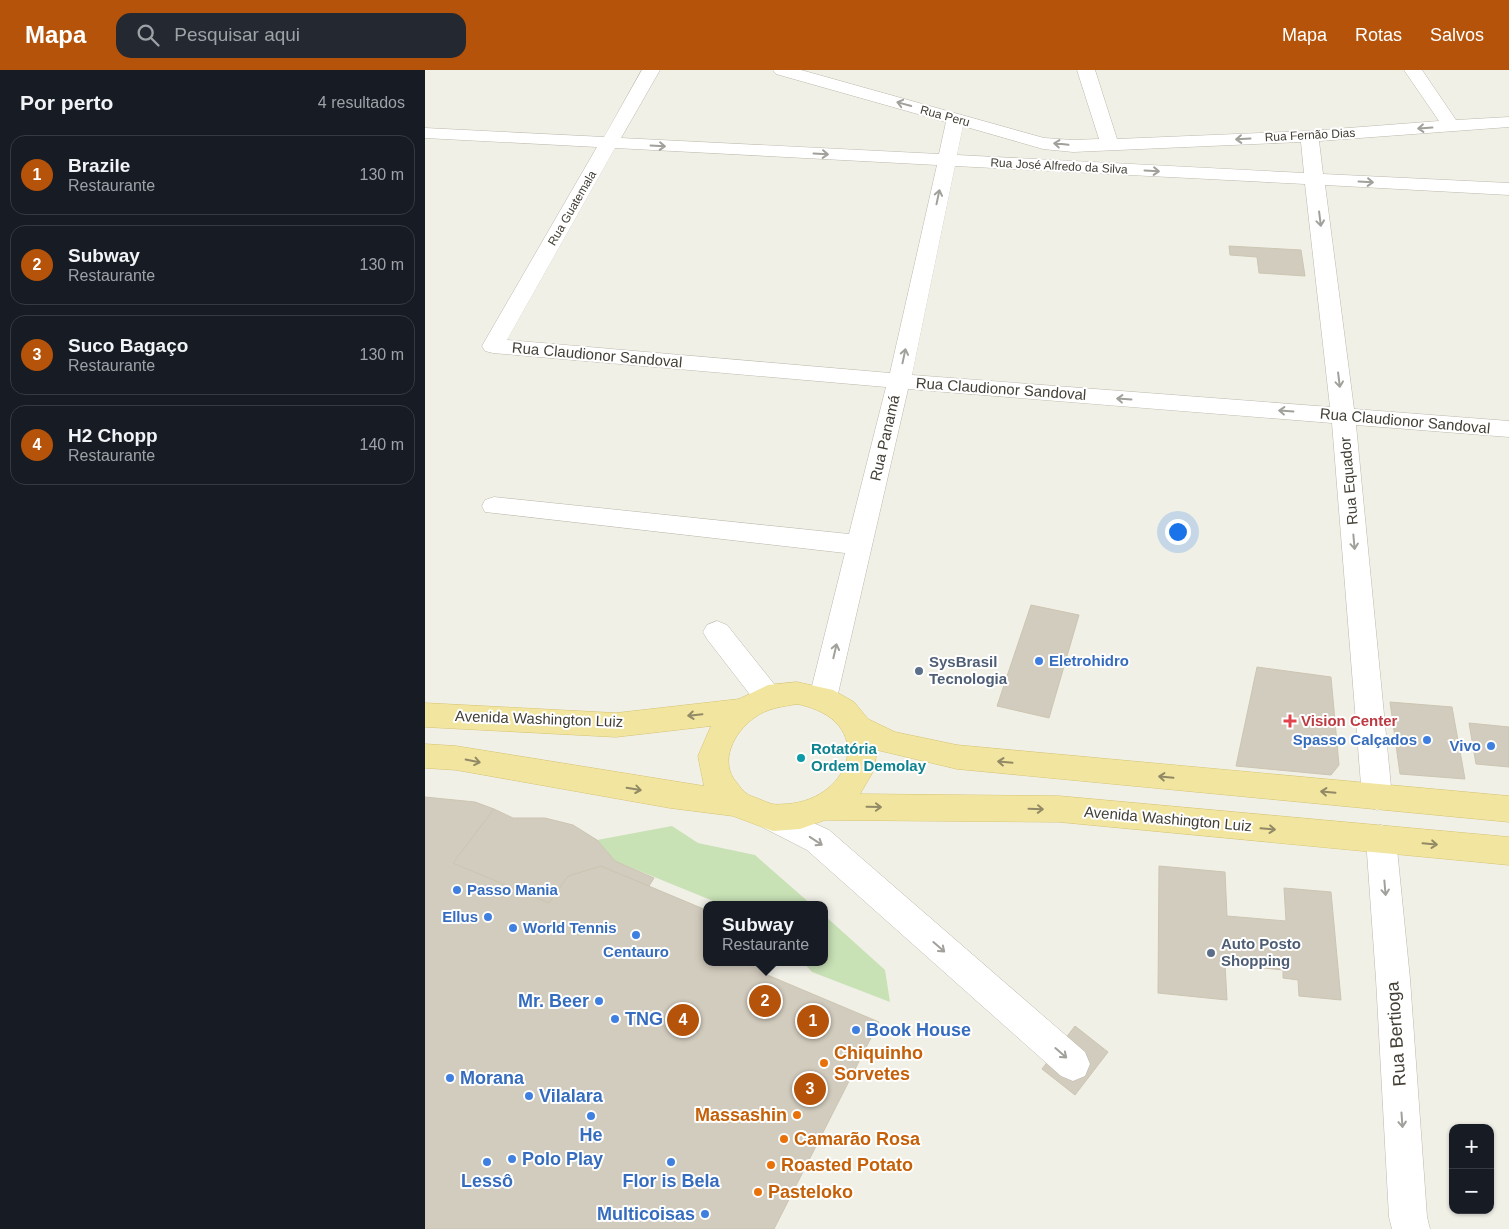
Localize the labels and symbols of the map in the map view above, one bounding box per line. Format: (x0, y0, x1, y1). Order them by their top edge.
one-way arrow (896, 99, 912, 109)
street label: Rua Peru (919, 103, 971, 129)
one-way arrow (1418, 123, 1434, 132)
street label: Rua Fernão Dias (1264, 126, 1356, 144)
one-way arrow (1235, 134, 1251, 143)
one-way arrow (1054, 139, 1070, 149)
one-way arrow (650, 141, 666, 150)
one-way arrow (812, 149, 828, 158)
street label: Rua José Alfredo da Silva (990, 155, 1128, 177)
one-way arrow (1144, 166, 1160, 175)
street label: Rua Guatemala (545, 168, 599, 248)
one-way arrow (1358, 177, 1374, 186)
one-way arrow (934, 190, 943, 206)
one-way arrow (1315, 210, 1325, 226)
street label: Rua Claudionor Sandoval (511, 339, 683, 370)
one-way arrow (900, 349, 909, 365)
one-way arrow (1334, 372, 1344, 388)
street label: Rua Claudionor Sandoval (915, 374, 1087, 403)
street label: Rua Panamá (866, 393, 903, 482)
one-way arrow (1116, 394, 1132, 403)
street label: Rua Claudionor Sandoval (1319, 405, 1491, 436)
one-way arrow (1278, 407, 1294, 416)
street label: Rua Equador (1336, 436, 1361, 526)
your location (1165, 519, 1191, 545)
one-way arrow (1349, 533, 1359, 549)
one-way arrow (831, 643, 840, 659)
place label: Eletrohidro (1049, 652, 1129, 669)
place label: SysBrasil Tecnologia (929, 653, 1008, 687)
marker: Eletrohidro (1033, 655, 1045, 667)
marker: SysBrasil Tecnologia (913, 665, 925, 677)
street label: Avenida Washington Luiz (455, 707, 623, 730)
one-way arrow (687, 710, 703, 720)
place label: Vision Center (1301, 712, 1398, 729)
marker: Vision Center (1283, 714, 1297, 728)
place label: Spasso Calçados (1293, 731, 1417, 748)
marker: Spasso Calçados (1421, 734, 1433, 746)
place label: Vivo (1450, 737, 1481, 754)
place label: Rotatória Ordem Demolay (811, 740, 927, 774)
marker: Vivo (1485, 740, 1497, 752)
marker: Rotatória Ordem Demolay (795, 752, 807, 764)
one-way arrow (465, 757, 481, 767)
one-way arrow (997, 757, 1013, 766)
one-way arrow (1159, 772, 1175, 782)
one-way arrow (625, 784, 641, 794)
one-way arrow (1321, 787, 1337, 797)
one-way arrow (866, 802, 882, 812)
street label: Avenida Washington Luiz (1083, 803, 1253, 834)
one-way arrow (1028, 804, 1044, 813)
one-way arrow (1260, 824, 1276, 834)
one-way arrow (809, 835, 823, 846)
one-way arrow (1422, 839, 1438, 849)
one-way arrow (1380, 880, 1390, 896)
place label: Passo Mania (467, 881, 559, 898)
marker: Passo Mania (451, 884, 463, 896)
place label: Ellus (442, 908, 478, 925)
marker: Ellus (482, 911, 494, 923)
place label: World Tennis (523, 919, 617, 936)
marker: World Tennis (507, 922, 519, 934)
marker: Centauro (630, 929, 642, 941)
place label: Auto Posto Shopping (1221, 935, 1301, 969)
one-way arrow (932, 941, 945, 952)
place label: Centauro (603, 943, 669, 960)
marker: Auto Posto Shopping (1205, 947, 1217, 959)
street label: Rua Bertioga (1382, 980, 1410, 1087)
pin: 2 (749, 982, 781, 1020)
place label: Mr. Beer (518, 991, 589, 1011)
marker: Mr. Beer (593, 995, 605, 1007)
pin: 4 (667, 1001, 699, 1039)
pin: 1 (797, 1002, 829, 1040)
place label: TNG (625, 1009, 663, 1029)
marker: TNG (609, 1013, 621, 1025)
place label: Book House (866, 1020, 971, 1040)
marker: Book House (850, 1024, 862, 1036)
place label: Chiquinho Sorvetes (834, 1043, 923, 1084)
one-way arrow (1055, 1048, 1068, 1059)
marker: Chiquinho Sorvetes (818, 1057, 830, 1069)
place label: Morana (460, 1068, 525, 1088)
pin: 3 (794, 1070, 826, 1108)
marker: Morana (444, 1072, 456, 1084)
place label: Vilalara (539, 1086, 604, 1106)
marker: Vilalara (523, 1090, 535, 1102)
place label: Massashin (695, 1105, 787, 1125)
marker: Massashin (791, 1109, 803, 1121)
marker: He (585, 1110, 597, 1122)
one-way arrow (1397, 1112, 1407, 1128)
place label: He (579, 1125, 603, 1145)
place label: Camarão Rosa (794, 1129, 921, 1149)
marker: Camarão Rosa (778, 1133, 790, 1145)
place label: Polo Play (522, 1149, 603, 1169)
marker: Polo Play (506, 1153, 518, 1165)
place label: Roasted Potato (781, 1155, 913, 1175)
marker: Lessô (481, 1156, 493, 1168)
marker: Flor is Bela (665, 1156, 677, 1168)
marker: Roasted Potato (765, 1159, 777, 1171)
place label: Lessô (461, 1171, 513, 1191)
place label: Flor is Bela (622, 1171, 721, 1191)
place label: Pasteloko (768, 1182, 853, 1202)
marker: Pasteloko (752, 1186, 764, 1198)
place label: Multicoisas (597, 1204, 695, 1224)
marker: Multicoisas (699, 1208, 711, 1220)

